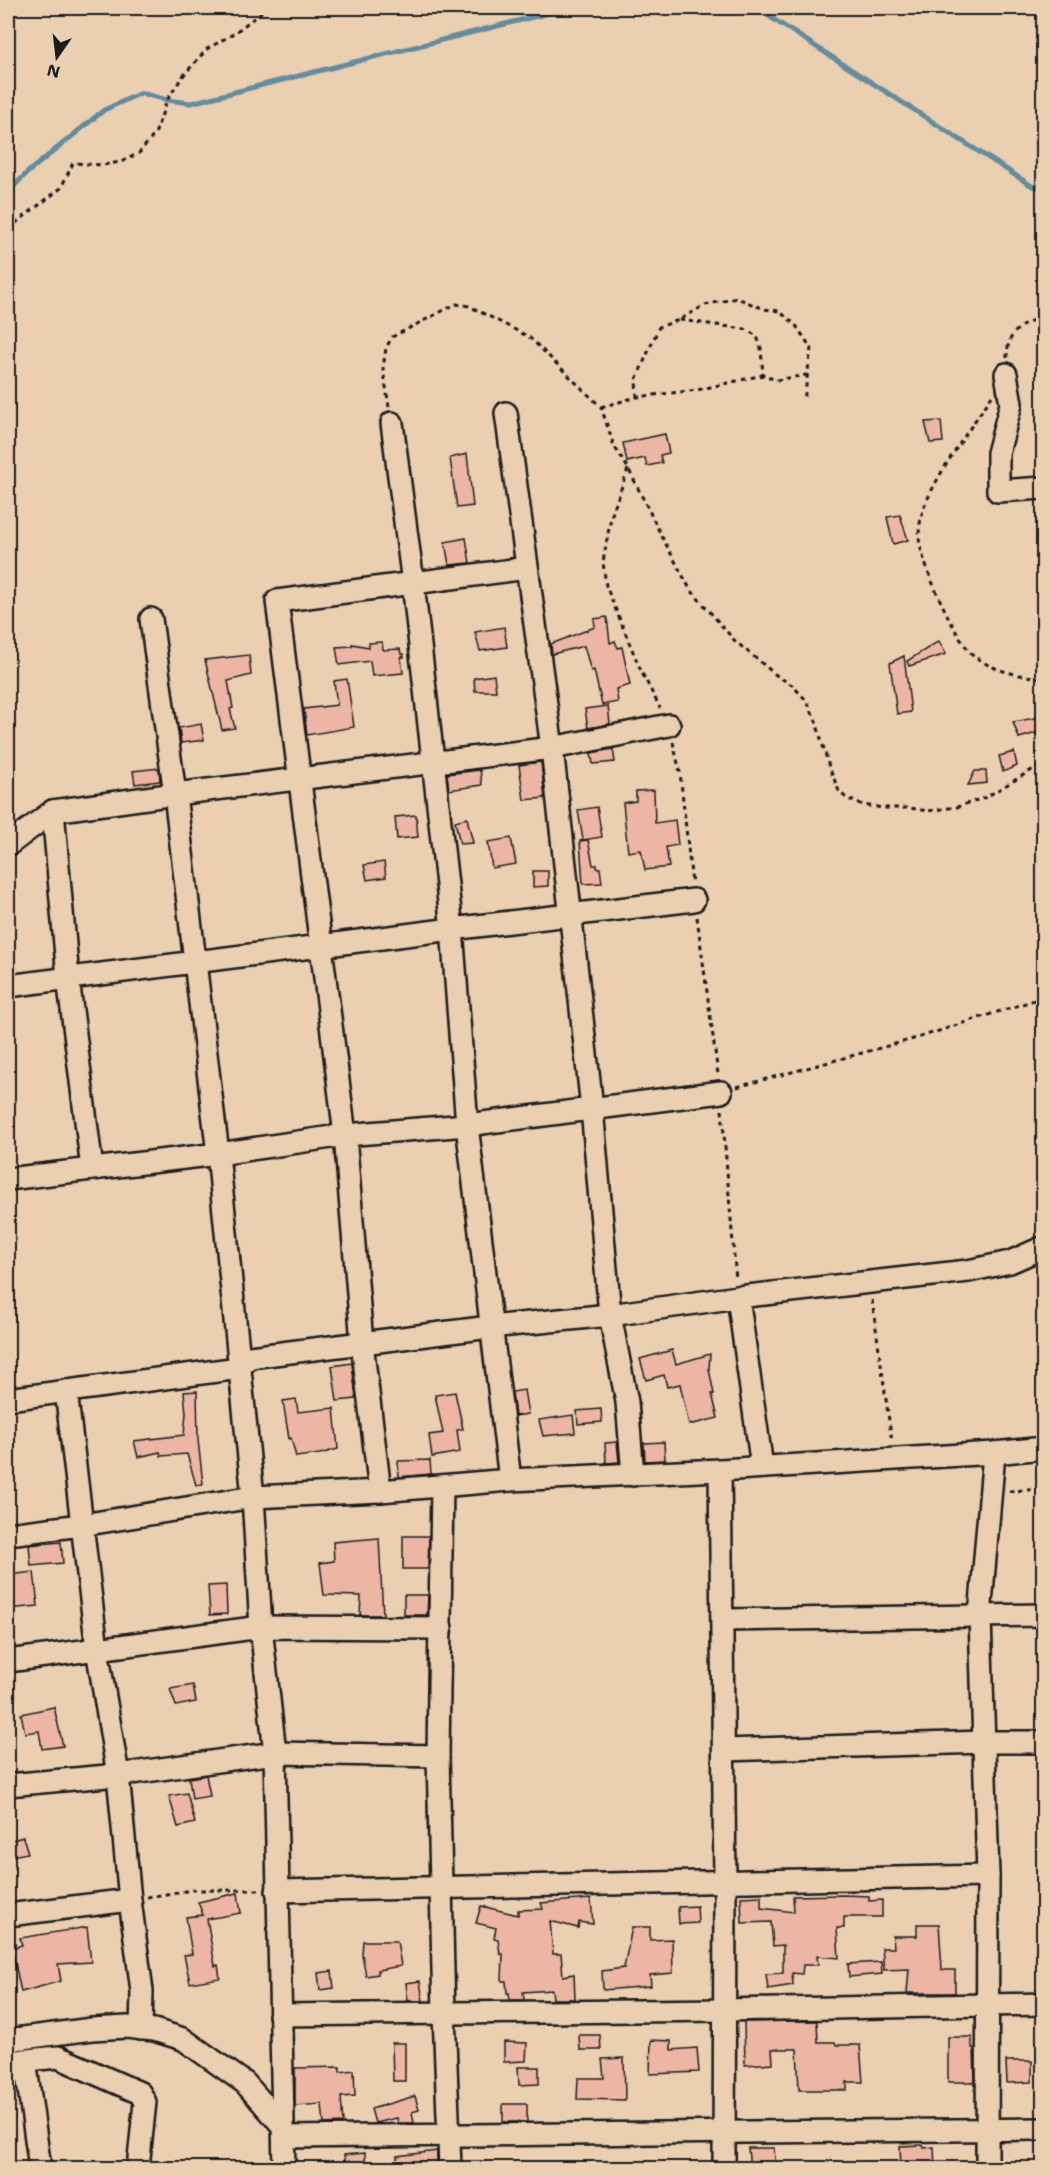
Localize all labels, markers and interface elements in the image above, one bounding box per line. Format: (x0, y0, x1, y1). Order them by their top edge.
north arrow (27, 27, 87, 87)
text: N (45, 59, 62, 83)

